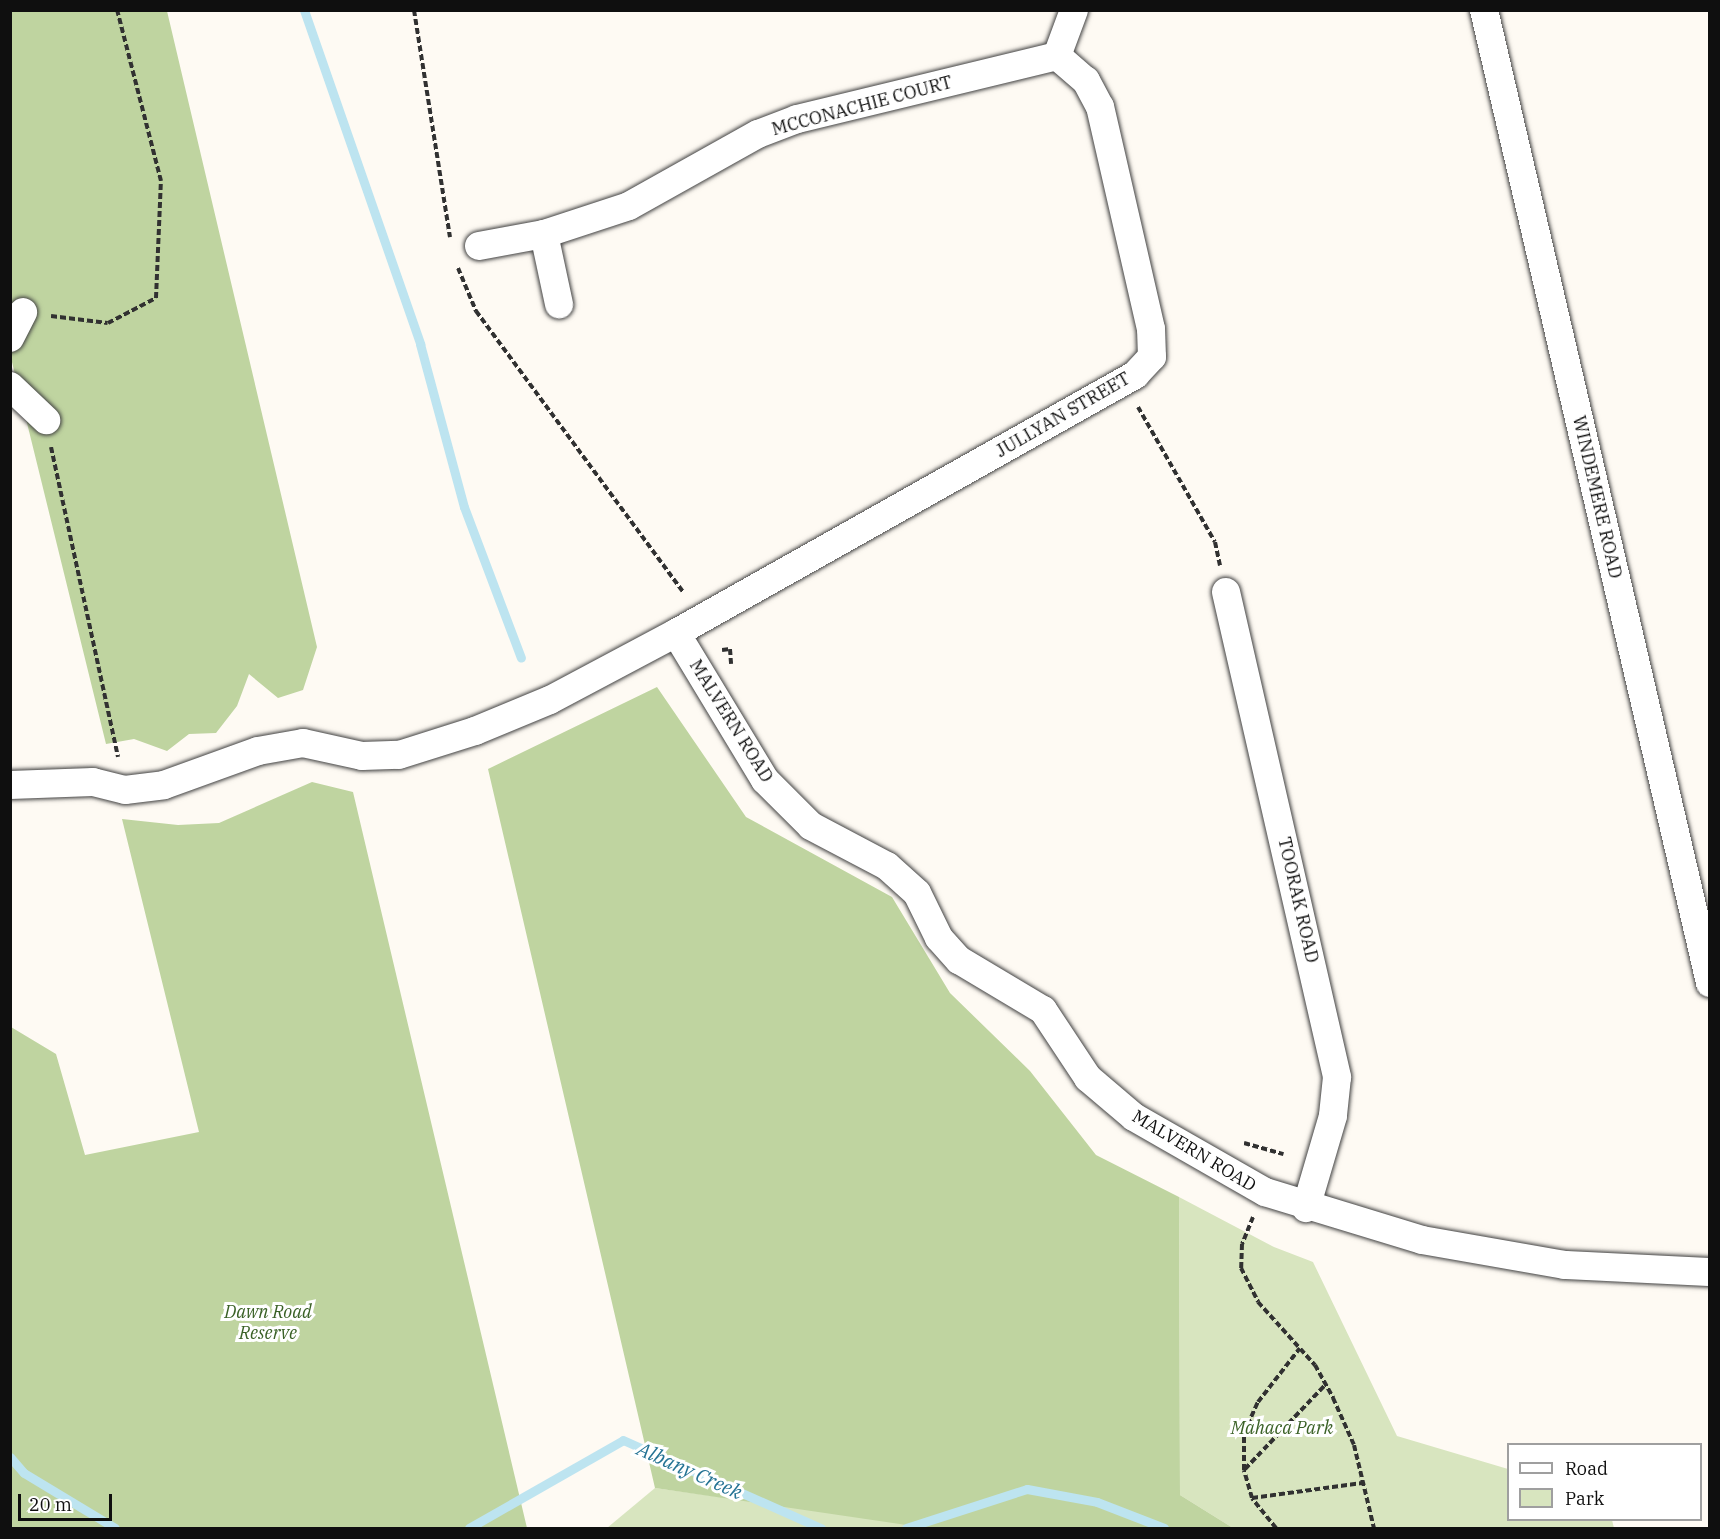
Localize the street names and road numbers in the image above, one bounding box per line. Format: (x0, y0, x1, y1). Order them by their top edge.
street label: MCCONACHIE COURT (769, 72, 955, 140)
street label: JULLYAN STREET (992, 368, 1134, 462)
street label: WINDEMERE ROAD (1568, 414, 1626, 580)
street label: MALVERN ROAD (685, 656, 777, 786)
street label: TOORAK ROAD (1273, 835, 1323, 965)
street label: MALVERN ROAD (1128, 1106, 1260, 1196)

